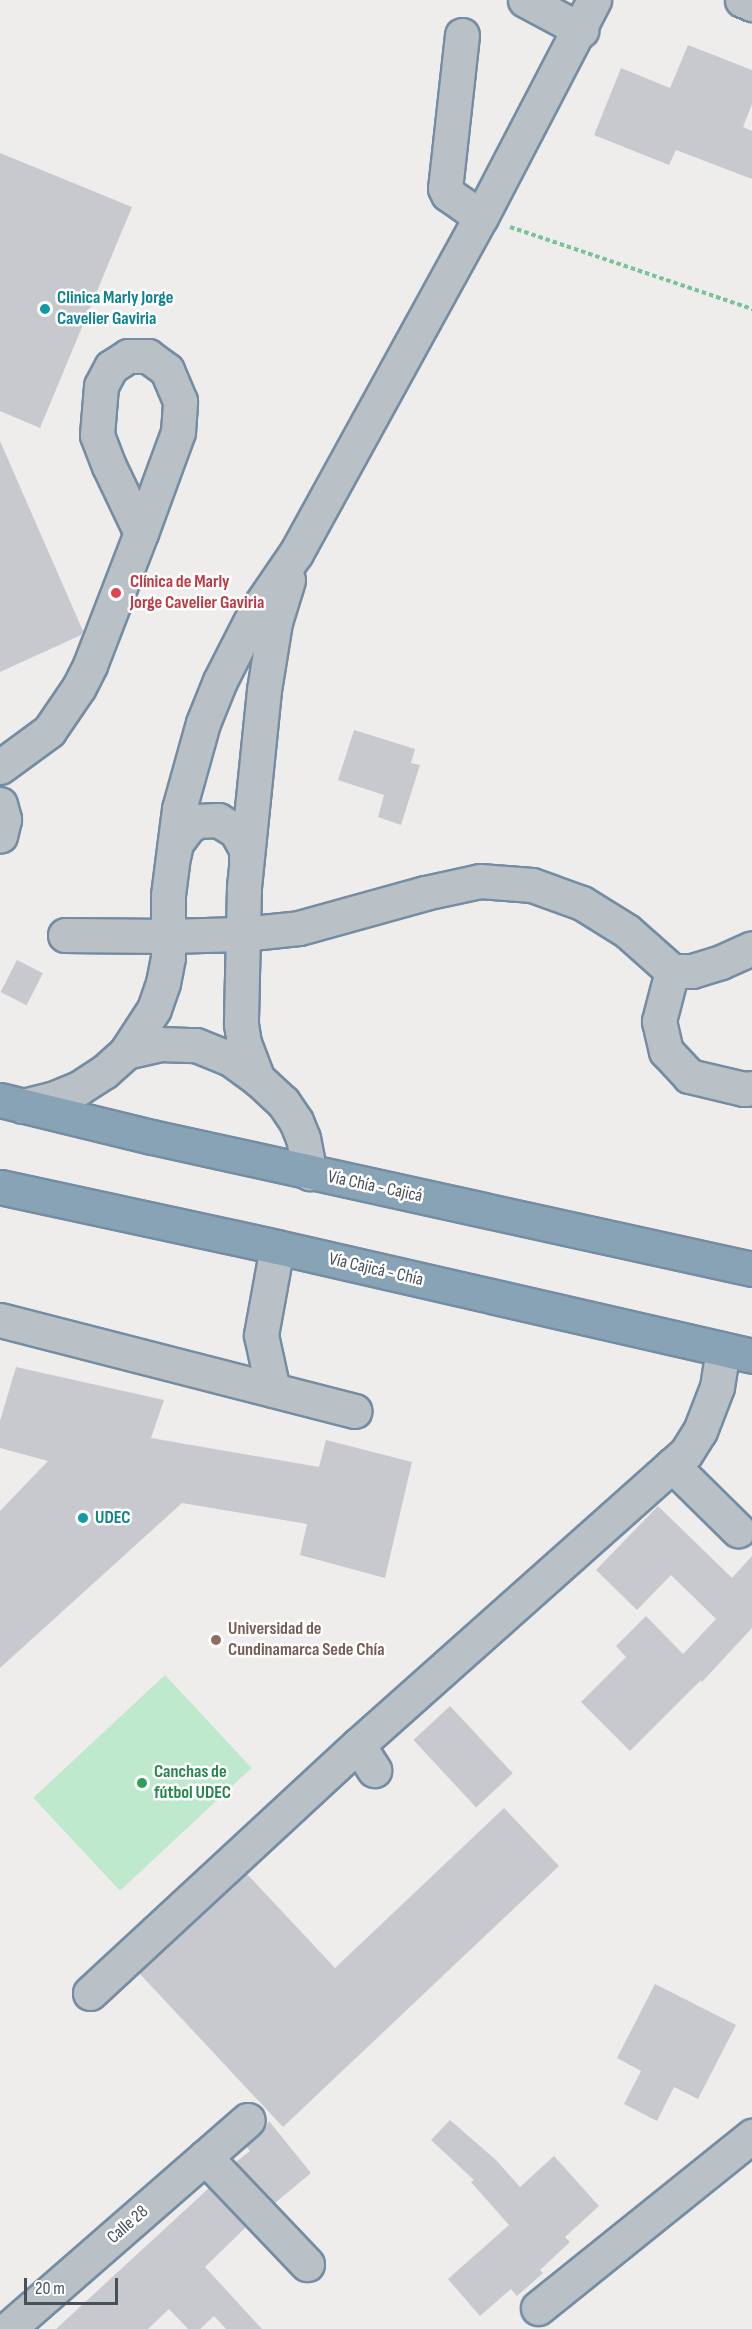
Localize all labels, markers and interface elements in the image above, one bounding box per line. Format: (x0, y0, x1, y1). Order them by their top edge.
place label: Clinica Marly Jorge Cavelier Gaviria (57, 288, 174, 330)
marker: Clinica Marly Jorge Cavelier Gaviria (38, 302, 52, 316)
place label: Clínica de Marly Jorge Cavelier Gaviria (130, 572, 264, 614)
marker: Clínica de Marly Jorge Cavelier Gaviria (107, 584, 125, 602)
street label: Vía Chía - Cajicá (326, 1166, 424, 1208)
street label: Vía Cajicá - Chía (327, 1249, 425, 1291)
place label: UDEC (95, 1507, 131, 1529)
marker: UDEC (76, 1511, 90, 1525)
place label: Universidad de Cundinamarca Sede Chía (228, 1619, 385, 1662)
marker: Universidad de Cundinamarca Sede Chía (209, 1633, 223, 1647)
place label: Canchas de fútbol UDEC (154, 1762, 231, 1804)
marker: Canchas de fútbol UDEC (135, 1776, 149, 1790)
street label: Calle 28 (103, 2201, 153, 2249)
scale bar (27, 2266, 122, 2304)
text: 20 m (35, 2278, 65, 2299)

